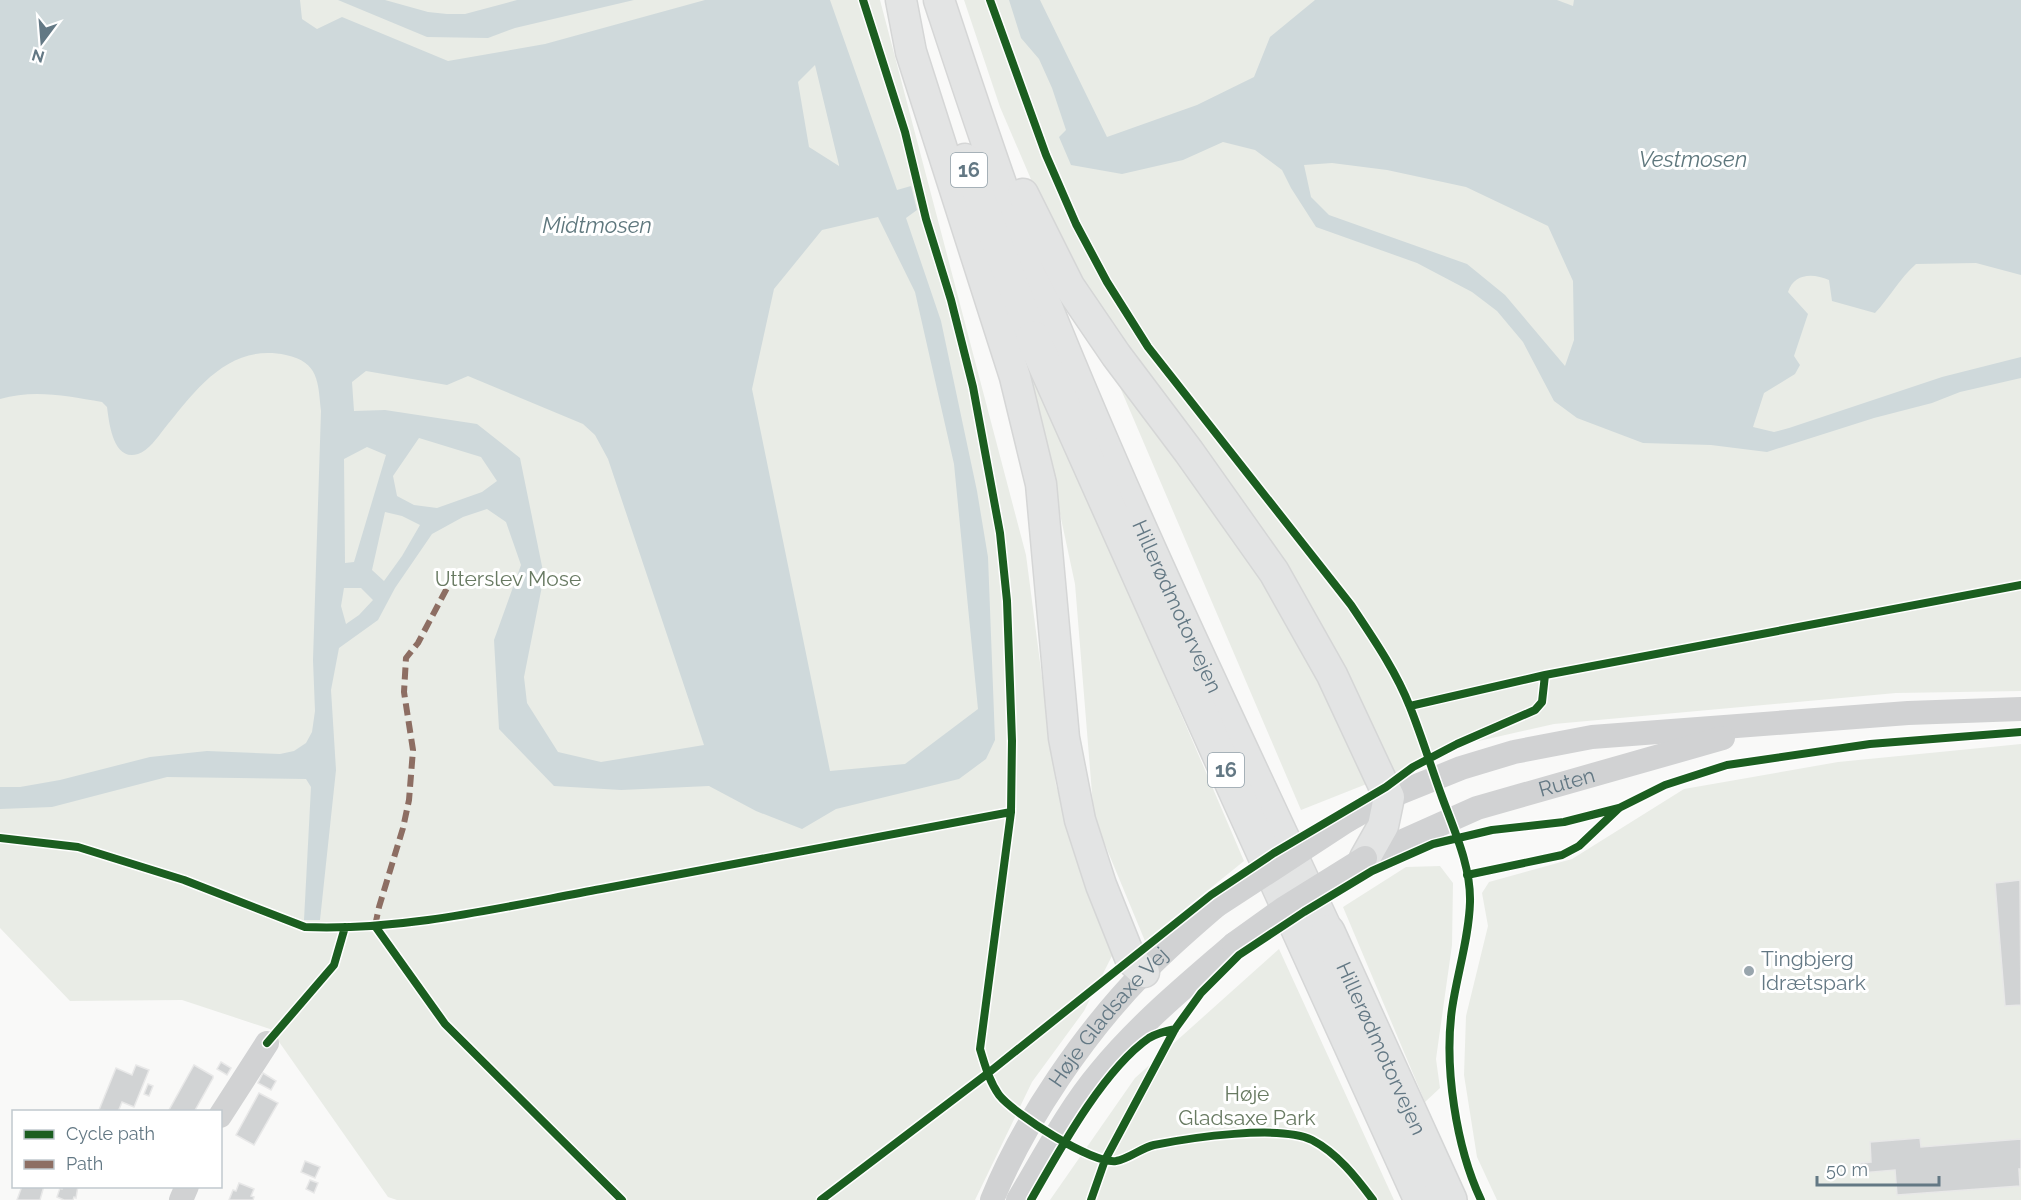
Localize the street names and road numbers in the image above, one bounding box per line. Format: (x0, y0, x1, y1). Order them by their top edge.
road number: 16 (951, 153, 987, 187)
street label: Hillerødmotorvejen (1127, 516, 1228, 697)
road number: 16 (1208, 753, 1244, 787)
street label: Ruten (1536, 762, 1598, 802)
street label: Høje Gladsaxe Vej (1043, 942, 1173, 1092)
street label: Hillerødmotorvejen (1331, 958, 1432, 1139)

